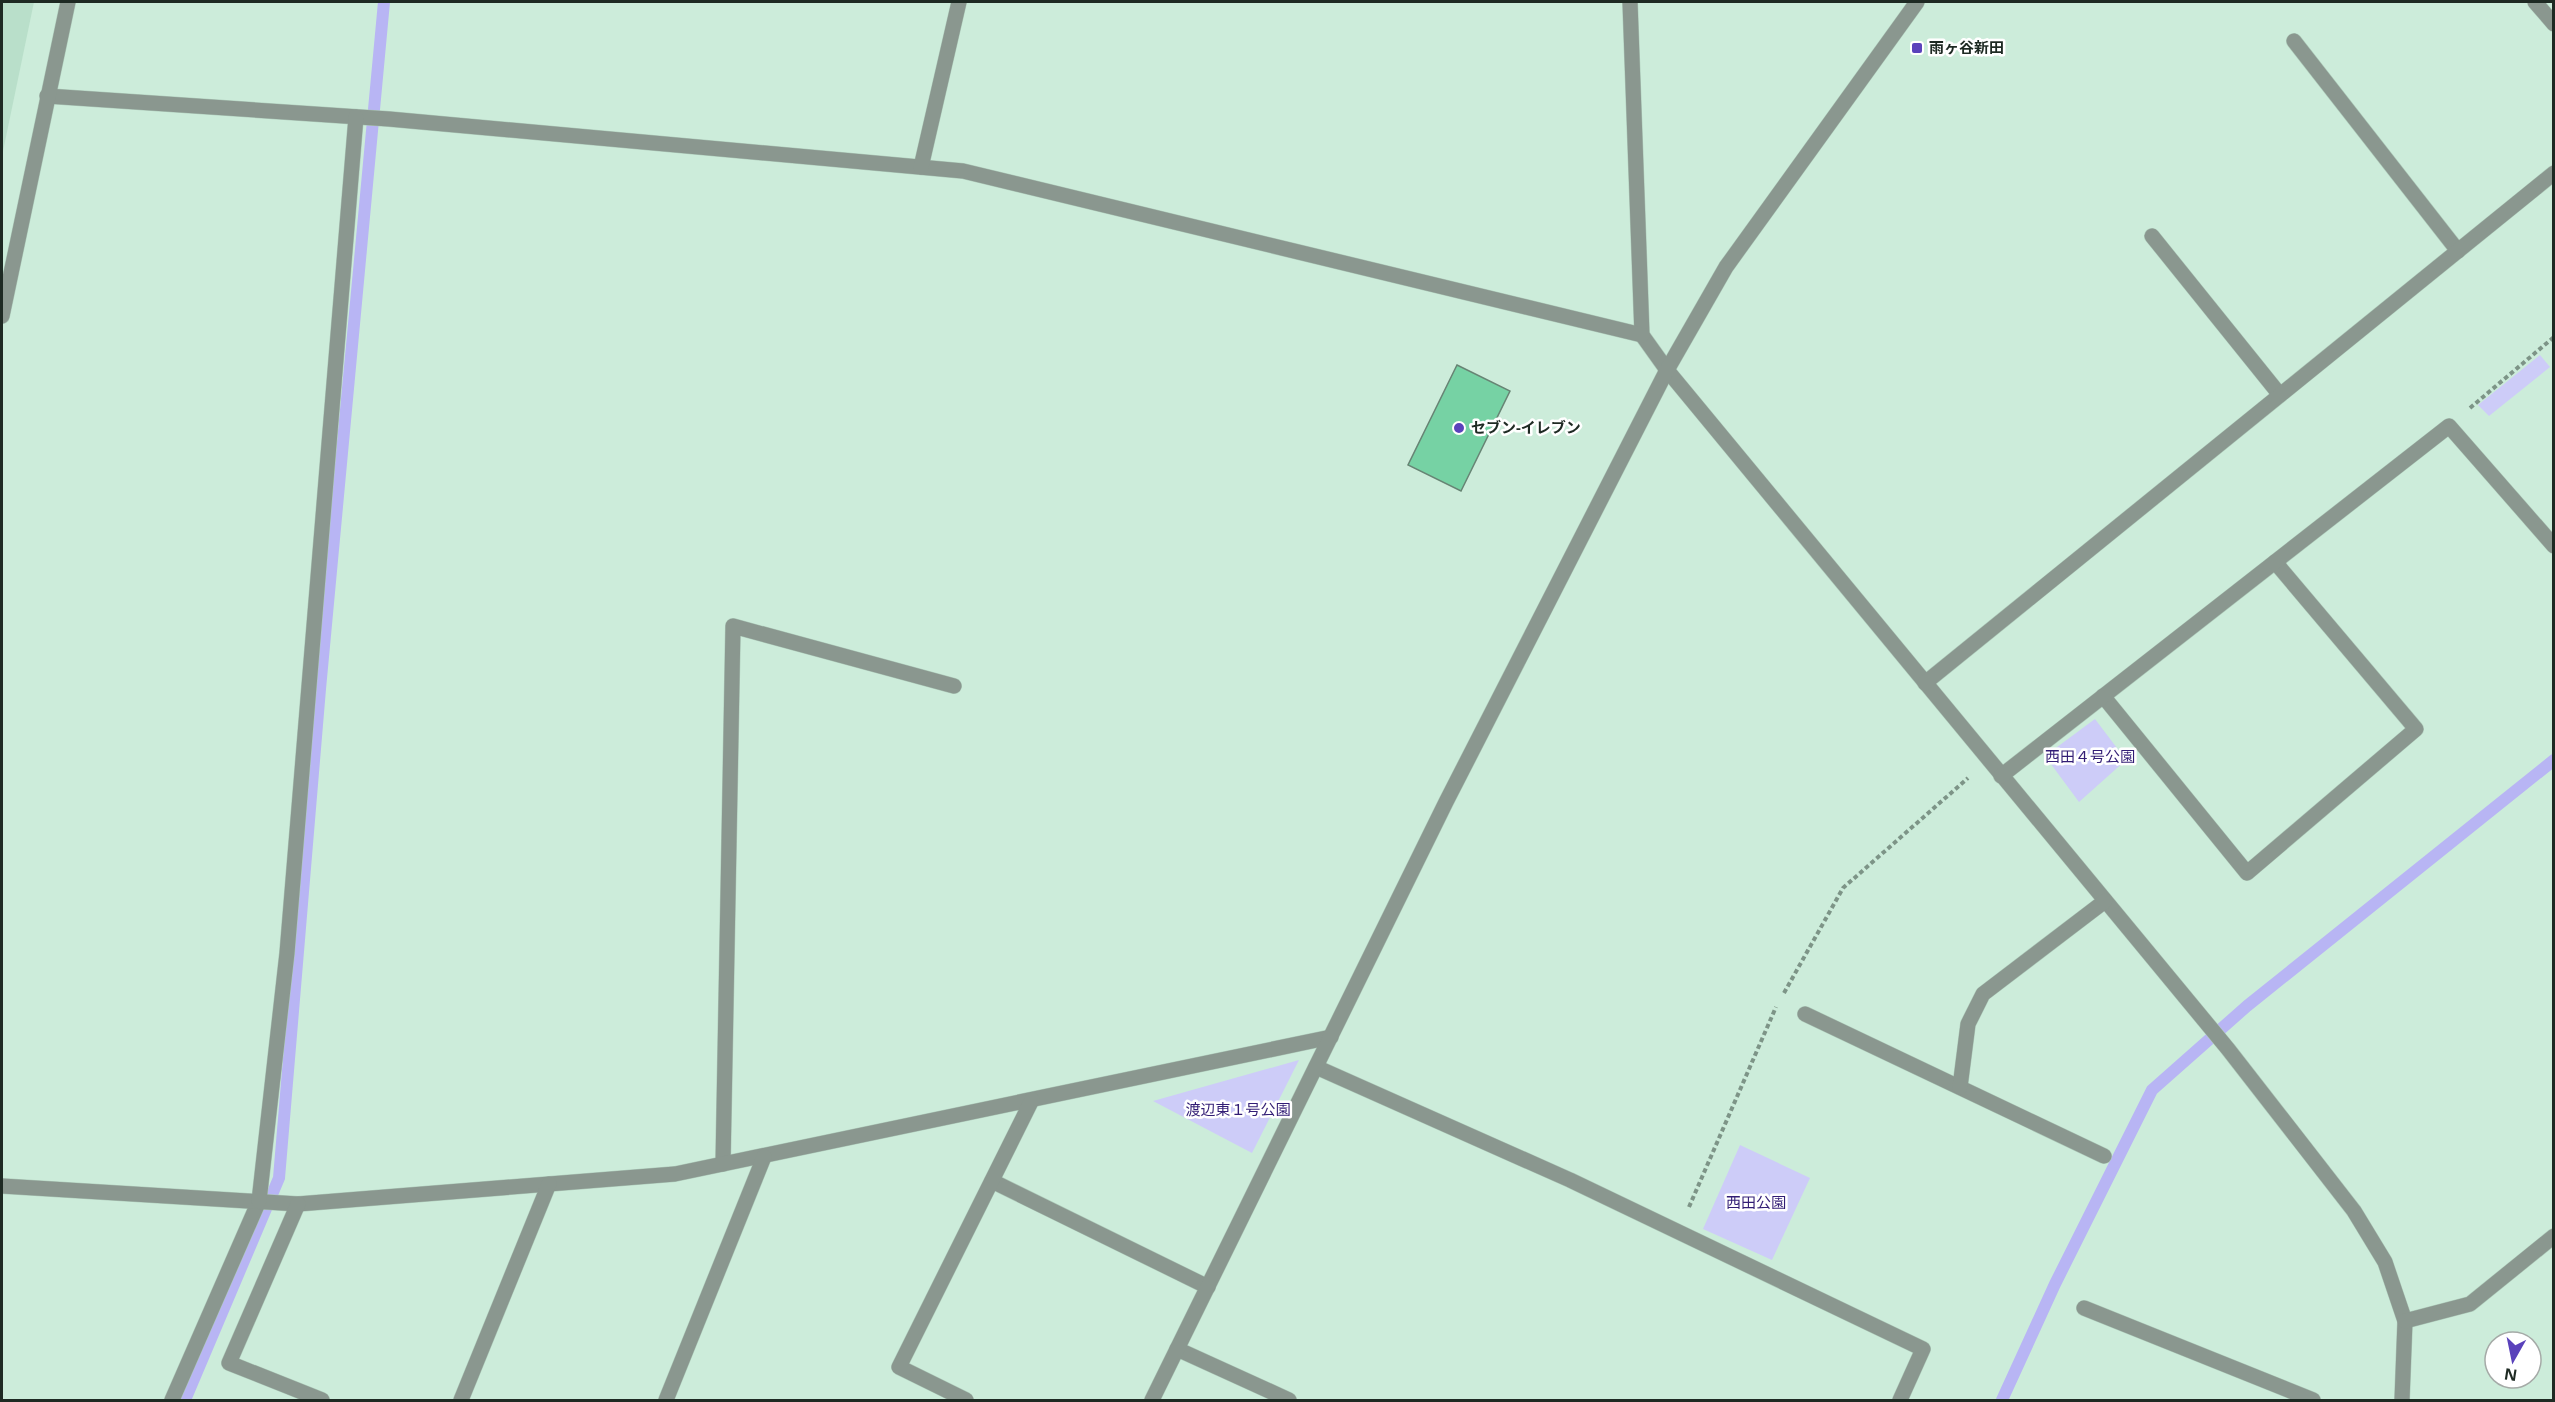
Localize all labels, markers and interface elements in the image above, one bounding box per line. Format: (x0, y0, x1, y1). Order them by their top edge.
place label: 雨ヶ谷新田 (1929, 37, 2004, 57)
marker: 雨ヶ谷新田 (1910, 41, 1924, 55)
place label: セブン-イレブン (1471, 417, 1581, 437)
marker: セブン-イレブン (1452, 421, 1466, 435)
park label: 西田４号公園 (2045, 746, 2135, 766)
park label: 渡辺東１号公園 (1185, 1099, 1291, 1119)
park label: 西田公園 (1726, 1192, 1786, 1212)
north arrow (2483, 1330, 2543, 1390)
text: N (2503, 1363, 2519, 1387)

